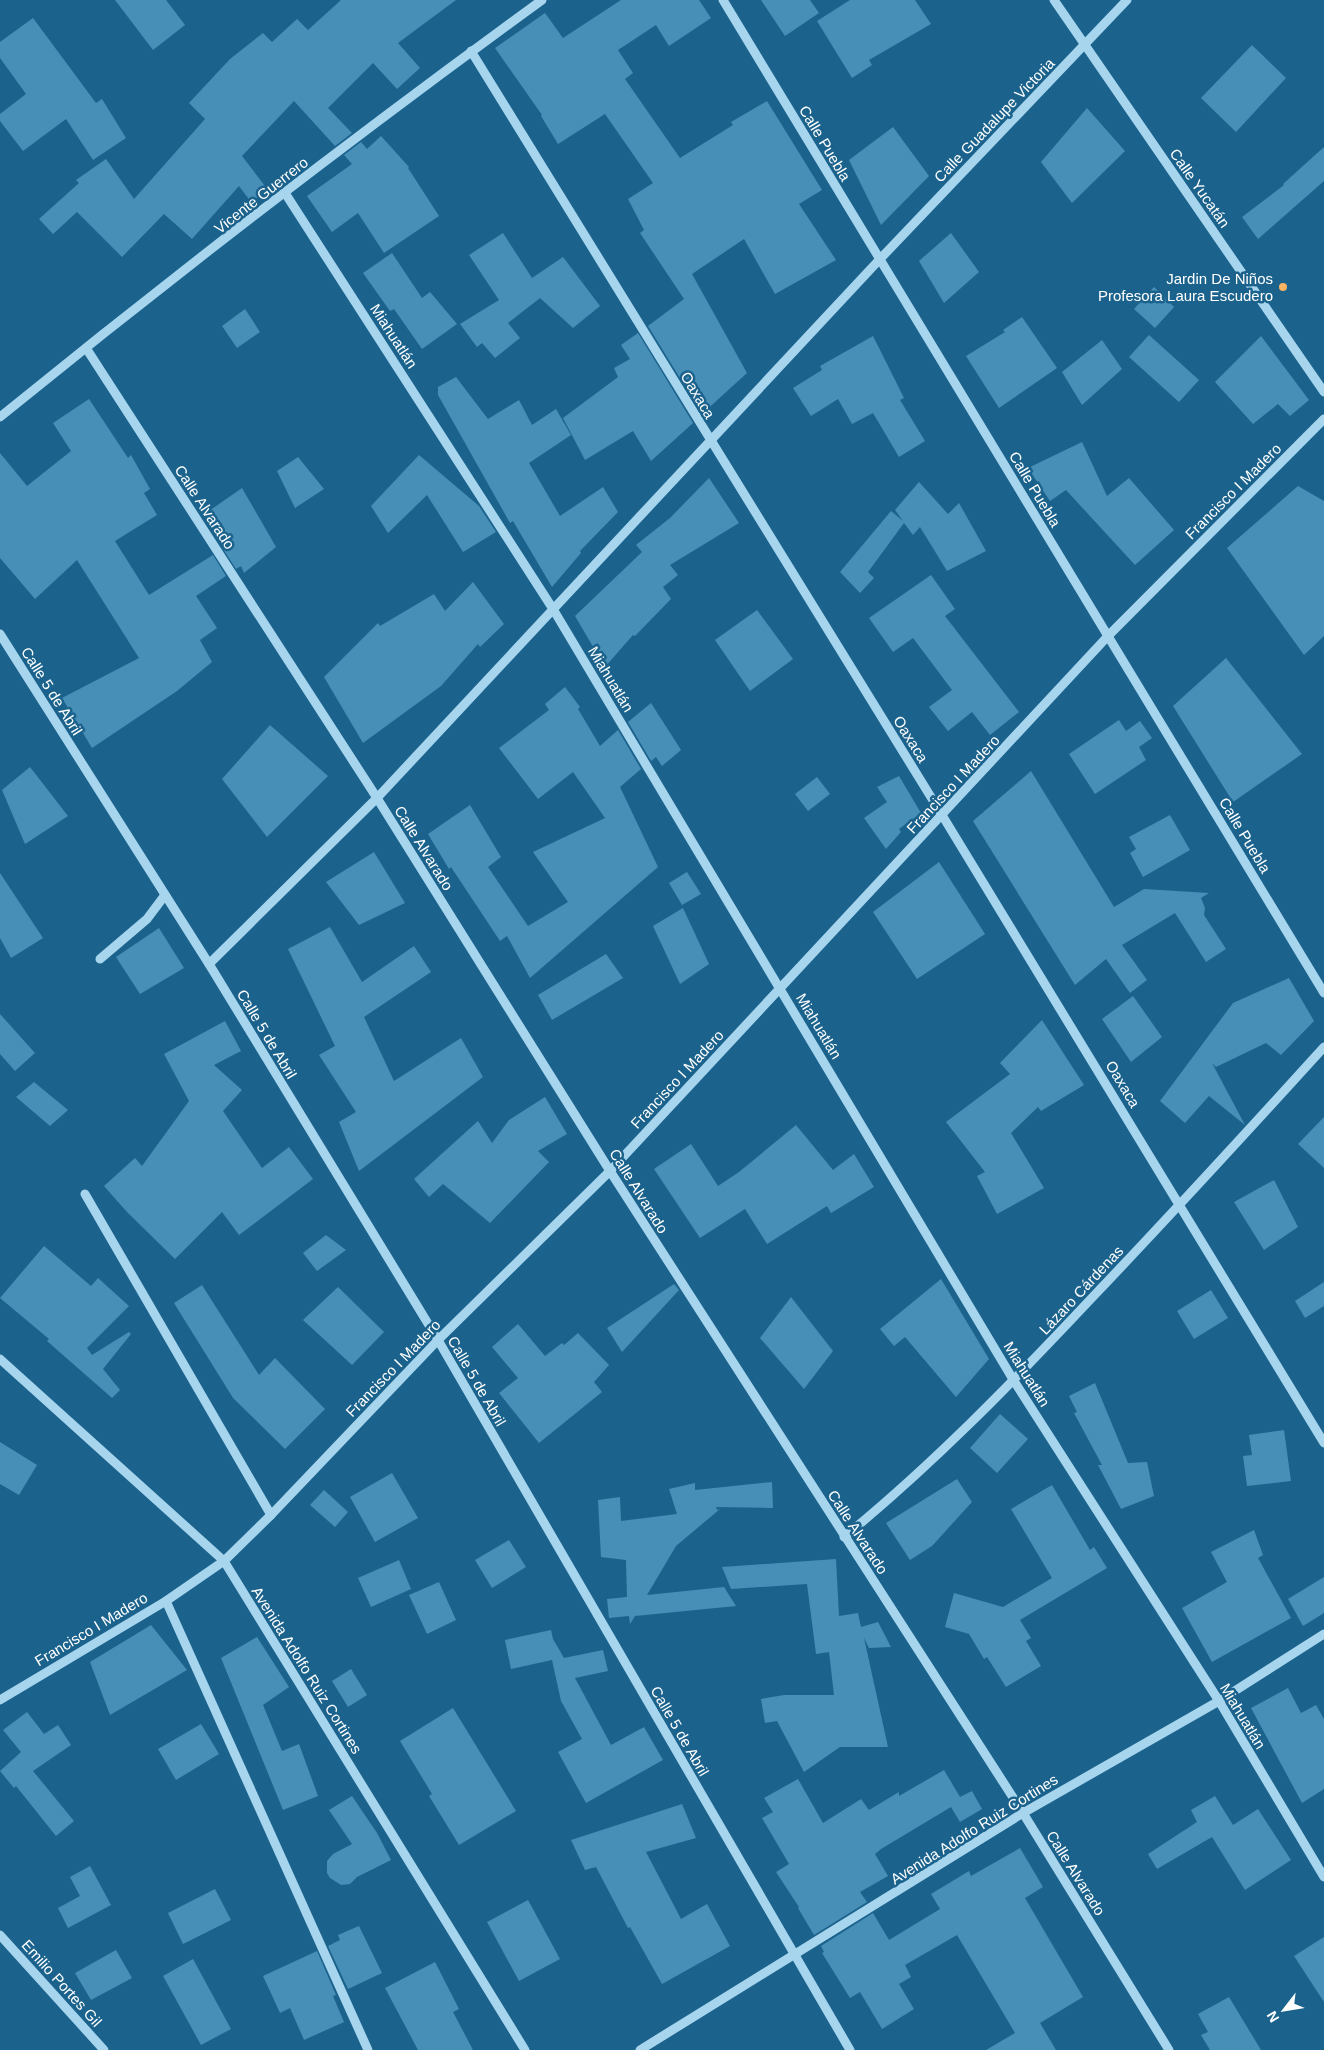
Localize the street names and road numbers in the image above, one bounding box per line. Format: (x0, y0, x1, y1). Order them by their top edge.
street label: Calle Guadalupe Victoria (930, 54, 1058, 185)
street label: Calle Puebla (796, 102, 855, 184)
street label: Calle Yucatán (1167, 145, 1233, 231)
street label: Vicente Guerrero (211, 153, 311, 237)
street label: Miahuatlán (367, 301, 421, 371)
street label: Oaxaca (677, 368, 719, 422)
street label: Francisco I Madero (1182, 440, 1284, 542)
street label: Calle Puebla (1006, 448, 1065, 530)
street label: Calle Alvarado (172, 462, 238, 552)
street label: Miahuatlán (585, 643, 637, 715)
street label: Calle 5 de Abril (18, 644, 86, 738)
street label: Oaxaca (890, 713, 932, 766)
street label: Francisco I Madero (903, 731, 1003, 837)
street label: Calle Puebla (1216, 794, 1275, 876)
street label: Calle Alvarado (391, 802, 457, 894)
street label: Calle 5 de Abril (234, 986, 300, 1082)
street label: Miahuatlán (793, 990, 845, 1062)
street label: Francisco I Madero (627, 1026, 727, 1132)
street label: Oaxaca (1102, 1057, 1144, 1111)
street label: Calle Alvarado (606, 1145, 672, 1237)
street label: Lázaro Cárdenas (1036, 1242, 1126, 1338)
street label: Francisco I Madero (342, 1316, 444, 1420)
street label: Calle 5 de Abril (444, 1333, 510, 1429)
street label: Miahuatlán (1000, 1338, 1054, 1410)
street label: Calle Alvarado (825, 1487, 891, 1577)
street label: Avenida Adolfo Ruiz Cortines (248, 1583, 366, 1757)
street label: Francisco I Madero (32, 1589, 150, 1669)
street label: Miahuatlán (1217, 1680, 1269, 1752)
street label: Calle 5 de Abril (647, 1683, 713, 1779)
street label: Avenida Adolfo Ruiz Cortines (887, 1770, 1061, 1888)
street label: Calle Alvarado (1043, 1827, 1109, 1919)
street label: Emilio Portes Gil (19, 1936, 105, 2030)

